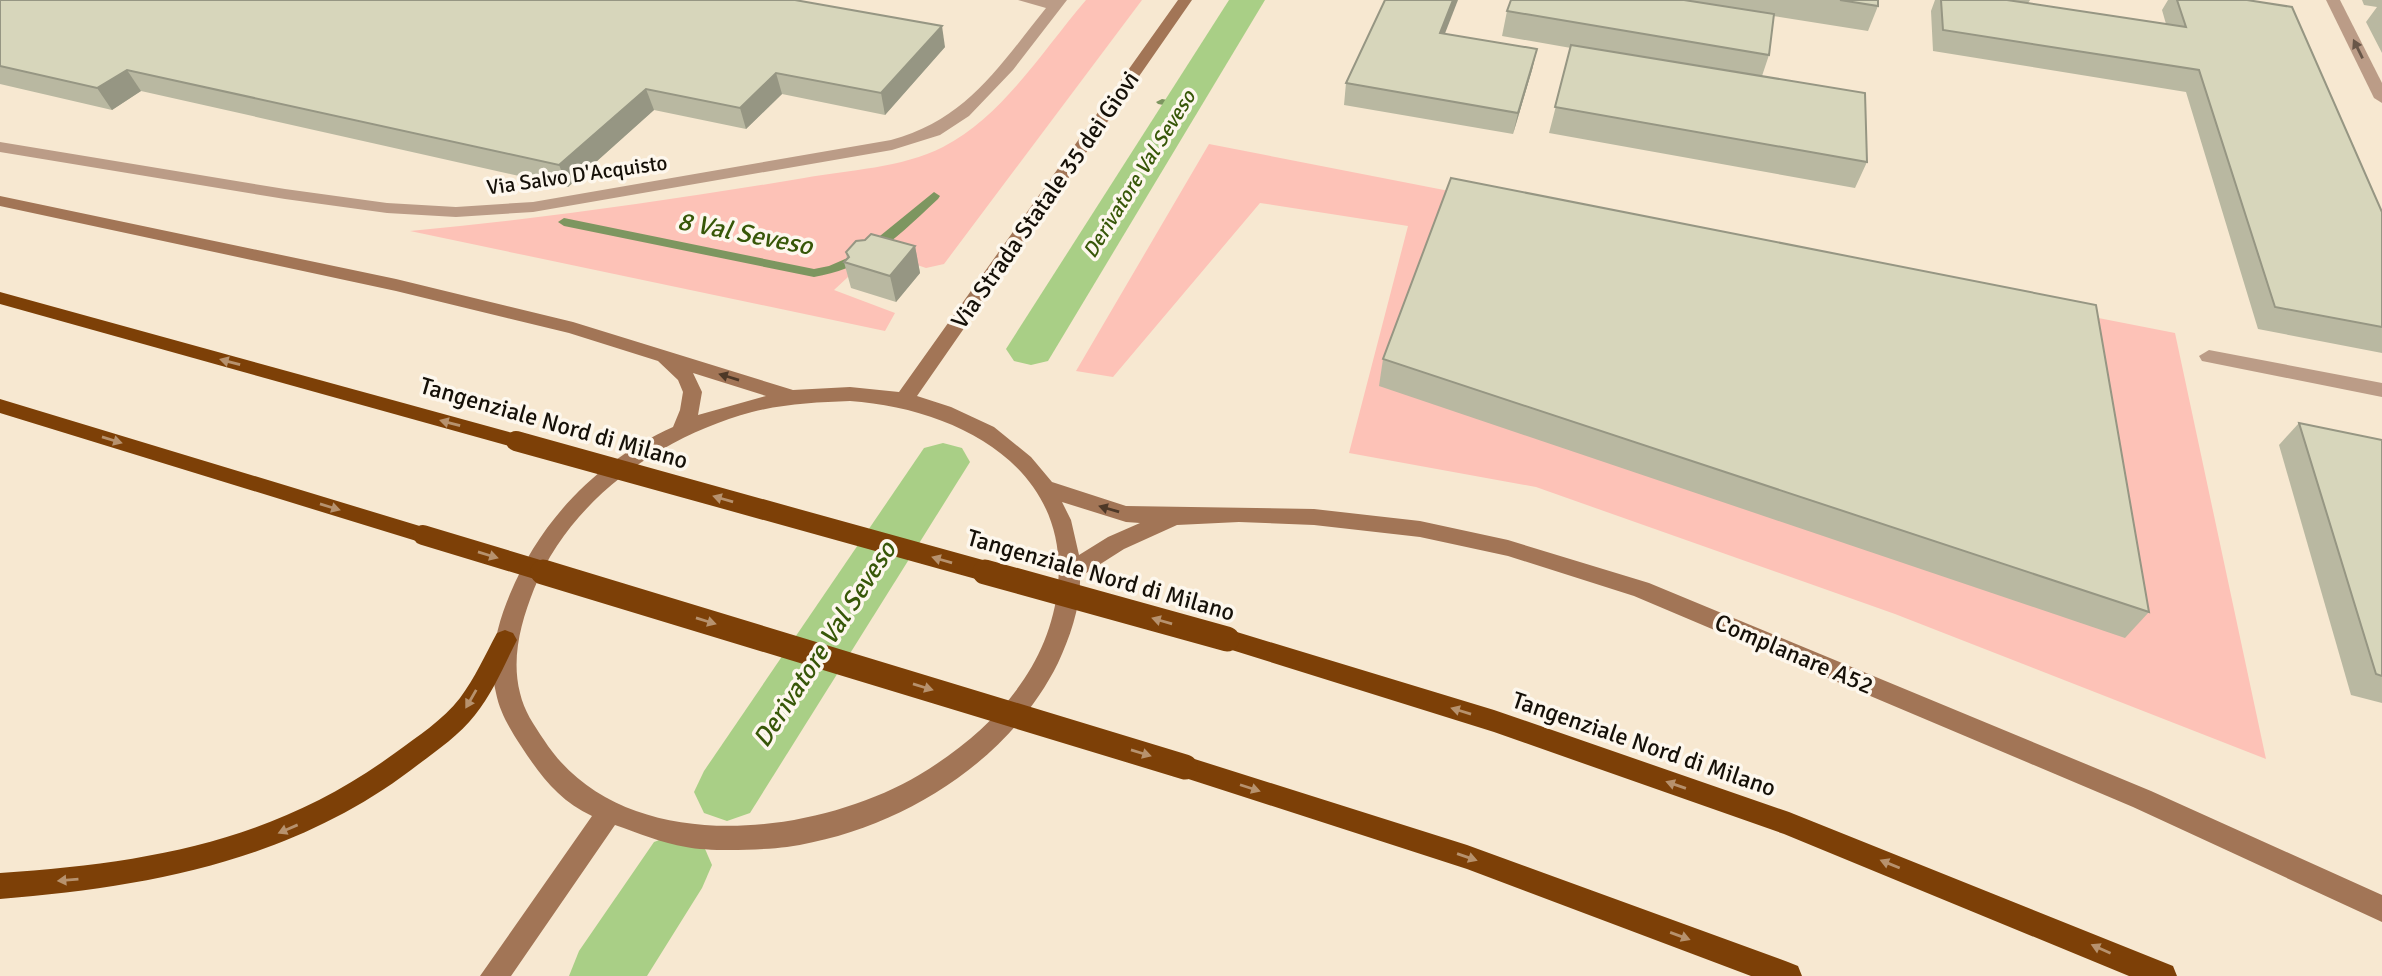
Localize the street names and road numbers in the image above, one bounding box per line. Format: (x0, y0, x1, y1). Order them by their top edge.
street label: Via Strada Statale 35 dei Giovi (944, 65, 1146, 335)
street label: Via Salvo D'Acquisto (485, 149, 669, 201)
street label: Tangenziale Nord di Milano (417, 370, 691, 476)
street label: Tangenziale Nord di Milano (964, 522, 1238, 628)
street label: Complanare A52 (1710, 607, 1878, 701)
street label: Tangenziale Nord di Milano (1508, 685, 1780, 803)

